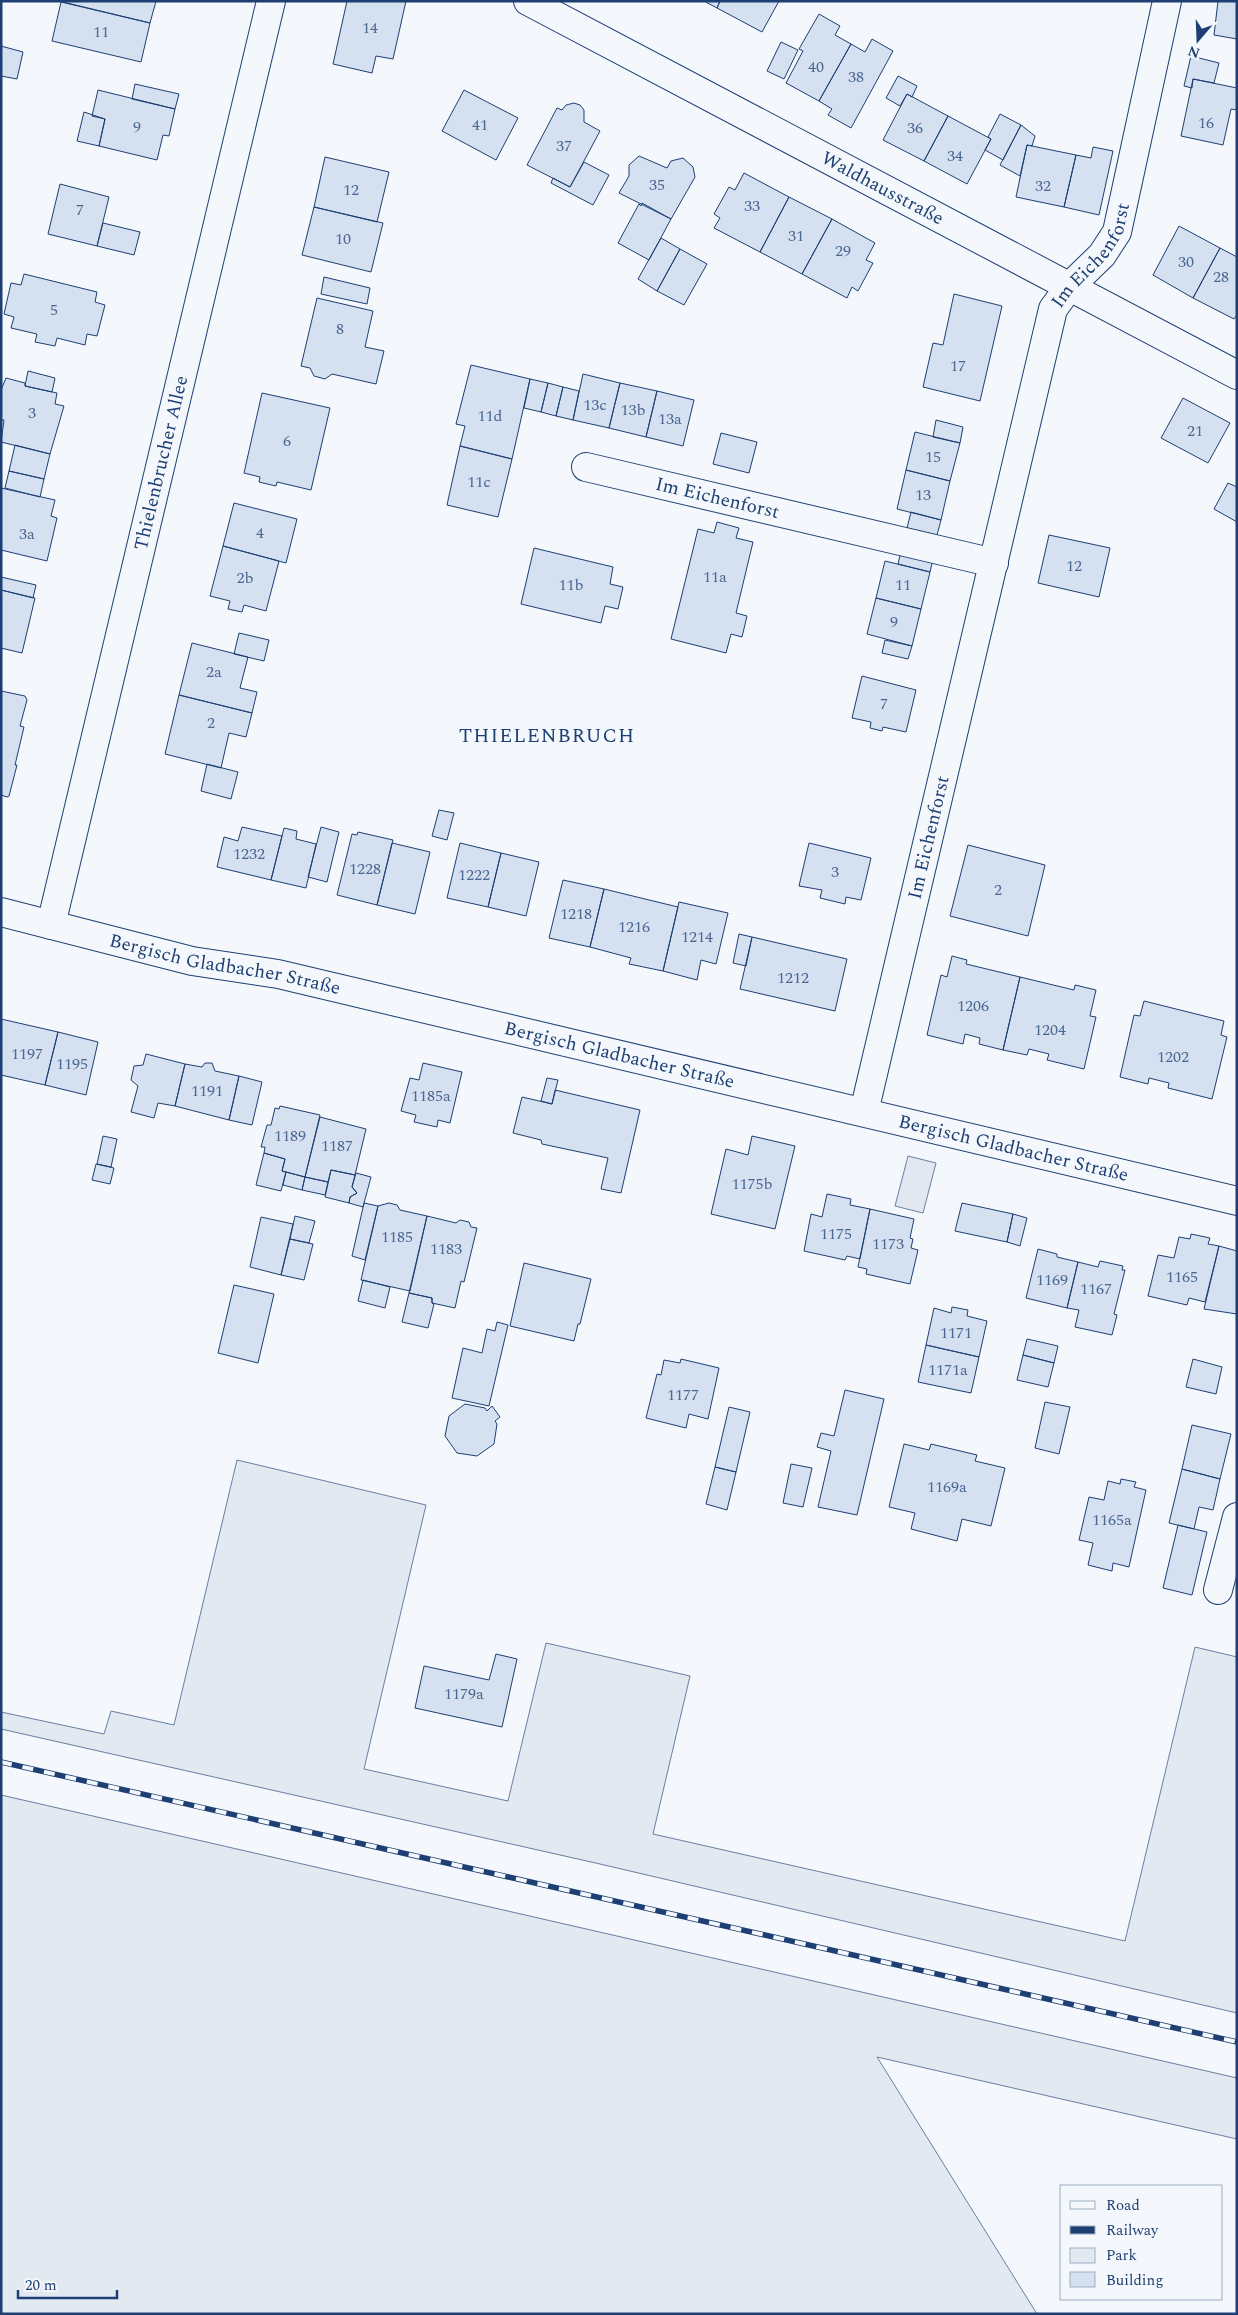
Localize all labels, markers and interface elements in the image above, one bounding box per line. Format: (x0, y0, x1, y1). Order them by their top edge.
north arrow (1173, 15, 1223, 65)
house number: 14 (362, 16, 378, 40)
house number: 11 (93, 20, 109, 44)
text: N (1185, 40, 1203, 64)
house number: 40 (808, 55, 824, 79)
house number: 38 (848, 65, 864, 89)
house number: 16 (1198, 111, 1214, 135)
house number: 41 (472, 113, 488, 137)
house number: 9 (133, 115, 141, 139)
house number: 36 (907, 116, 923, 140)
house number: 37 (556, 134, 572, 158)
street label: Waldhausstraße (816, 144, 949, 232)
house number: 34 (947, 144, 963, 168)
house number: 35 (649, 173, 665, 197)
house number: 32 (1035, 174, 1051, 198)
house number: 12 (343, 178, 359, 202)
house number: 33 (744, 194, 760, 218)
house number: 7 (76, 198, 84, 222)
street label: Im Eichenforst (1044, 200, 1137, 314)
house number: 31 (788, 224, 804, 248)
house number: 10 (335, 227, 351, 251)
house number: 29 (835, 239, 851, 263)
house number: 30 (1178, 250, 1194, 274)
house number: 28 (1213, 265, 1229, 289)
house number: 5 (50, 298, 58, 322)
house number: 8 (336, 317, 344, 341)
house number: 17 (950, 354, 966, 378)
street label: Thielenbrucher Allee (126, 373, 196, 553)
house number: 13c (583, 393, 607, 417)
house number: 13b (621, 398, 646, 422)
house number: 3 (28, 401, 36, 425)
house number: 11d (478, 404, 503, 428)
house number: 13a (658, 407, 682, 431)
house number: 21 (1187, 419, 1203, 443)
house number: 6 (283, 429, 291, 453)
house number: 15 (925, 445, 941, 469)
street label: Im Eichenforst (653, 469, 782, 527)
house number: 11c (467, 470, 491, 494)
house number: 13 (915, 483, 931, 507)
house number: 4 (256, 521, 264, 545)
house number: 3a (19, 522, 35, 546)
house number: 12 (1066, 554, 1082, 578)
house number: 11a (703, 565, 727, 589)
house number: 2b (237, 566, 254, 590)
house number: 11b (559, 573, 584, 597)
house number: 11 (895, 573, 911, 597)
house number: 9 (890, 610, 898, 634)
house number: 2a (206, 660, 222, 684)
house number: 7 (880, 692, 888, 716)
house number: 2 (207, 711, 215, 735)
district label: THIELENBRUCH (459, 721, 635, 751)
street label: Im Eichenforst (900, 772, 957, 902)
house number: 1232 (233, 842, 265, 866)
house number: 1228 (349, 857, 381, 881)
house number: 3 (831, 860, 839, 884)
house number: 1222 (458, 863, 490, 887)
house number: 2 (994, 878, 1002, 902)
house number: 1218 (560, 902, 592, 926)
house number: 1216 (618, 915, 650, 939)
house number: 1214 (681, 925, 713, 949)
street label: Bergisch Gladbacher Straße (106, 926, 343, 1003)
house number: 1212 (777, 966, 809, 990)
house number: 1206 (957, 994, 989, 1018)
street label: Bergisch Gladbacher Straße (501, 1014, 737, 1096)
house number: 1204 (1034, 1018, 1066, 1042)
house number: 1197 (11, 1042, 43, 1066)
house number: 1202 (1157, 1045, 1189, 1069)
house number: 1195 (56, 1052, 88, 1076)
house number: 1191 (191, 1079, 223, 1103)
house number: 1185a (411, 1084, 451, 1108)
street label: Bergisch Gladbacher Straße (895, 1107, 1132, 1189)
house number: 1189 (274, 1124, 306, 1148)
house number: 1187 (321, 1134, 353, 1158)
house number: 1175b (732, 1172, 773, 1196)
house number: 1175 (820, 1222, 852, 1246)
house number: 1185 (381, 1225, 413, 1249)
house number: 1173 (872, 1232, 904, 1256)
house number: 1183 (430, 1237, 462, 1261)
house number: 1165 (1166, 1265, 1198, 1289)
house number: 1169 (1036, 1268, 1068, 1292)
house number: 1167 (1080, 1277, 1112, 1301)
house number: 1171 (940, 1321, 972, 1345)
house number: 1171a (928, 1358, 968, 1382)
house number: 1177 (667, 1383, 699, 1407)
house number: 1169a (927, 1475, 967, 1499)
house number: 1165a (1092, 1508, 1132, 1532)
house number: 1179a (444, 1682, 484, 1706)
legend (1060, 2185, 1223, 2300)
text: Road (1106, 2194, 1140, 2217)
text: Railway (1106, 2219, 1159, 2242)
text: Park (1106, 2244, 1137, 2267)
scale bar (18, 2268, 116, 2300)
text: Building (1106, 2269, 1163, 2292)
text: 20 m (25, 2274, 57, 2297)

